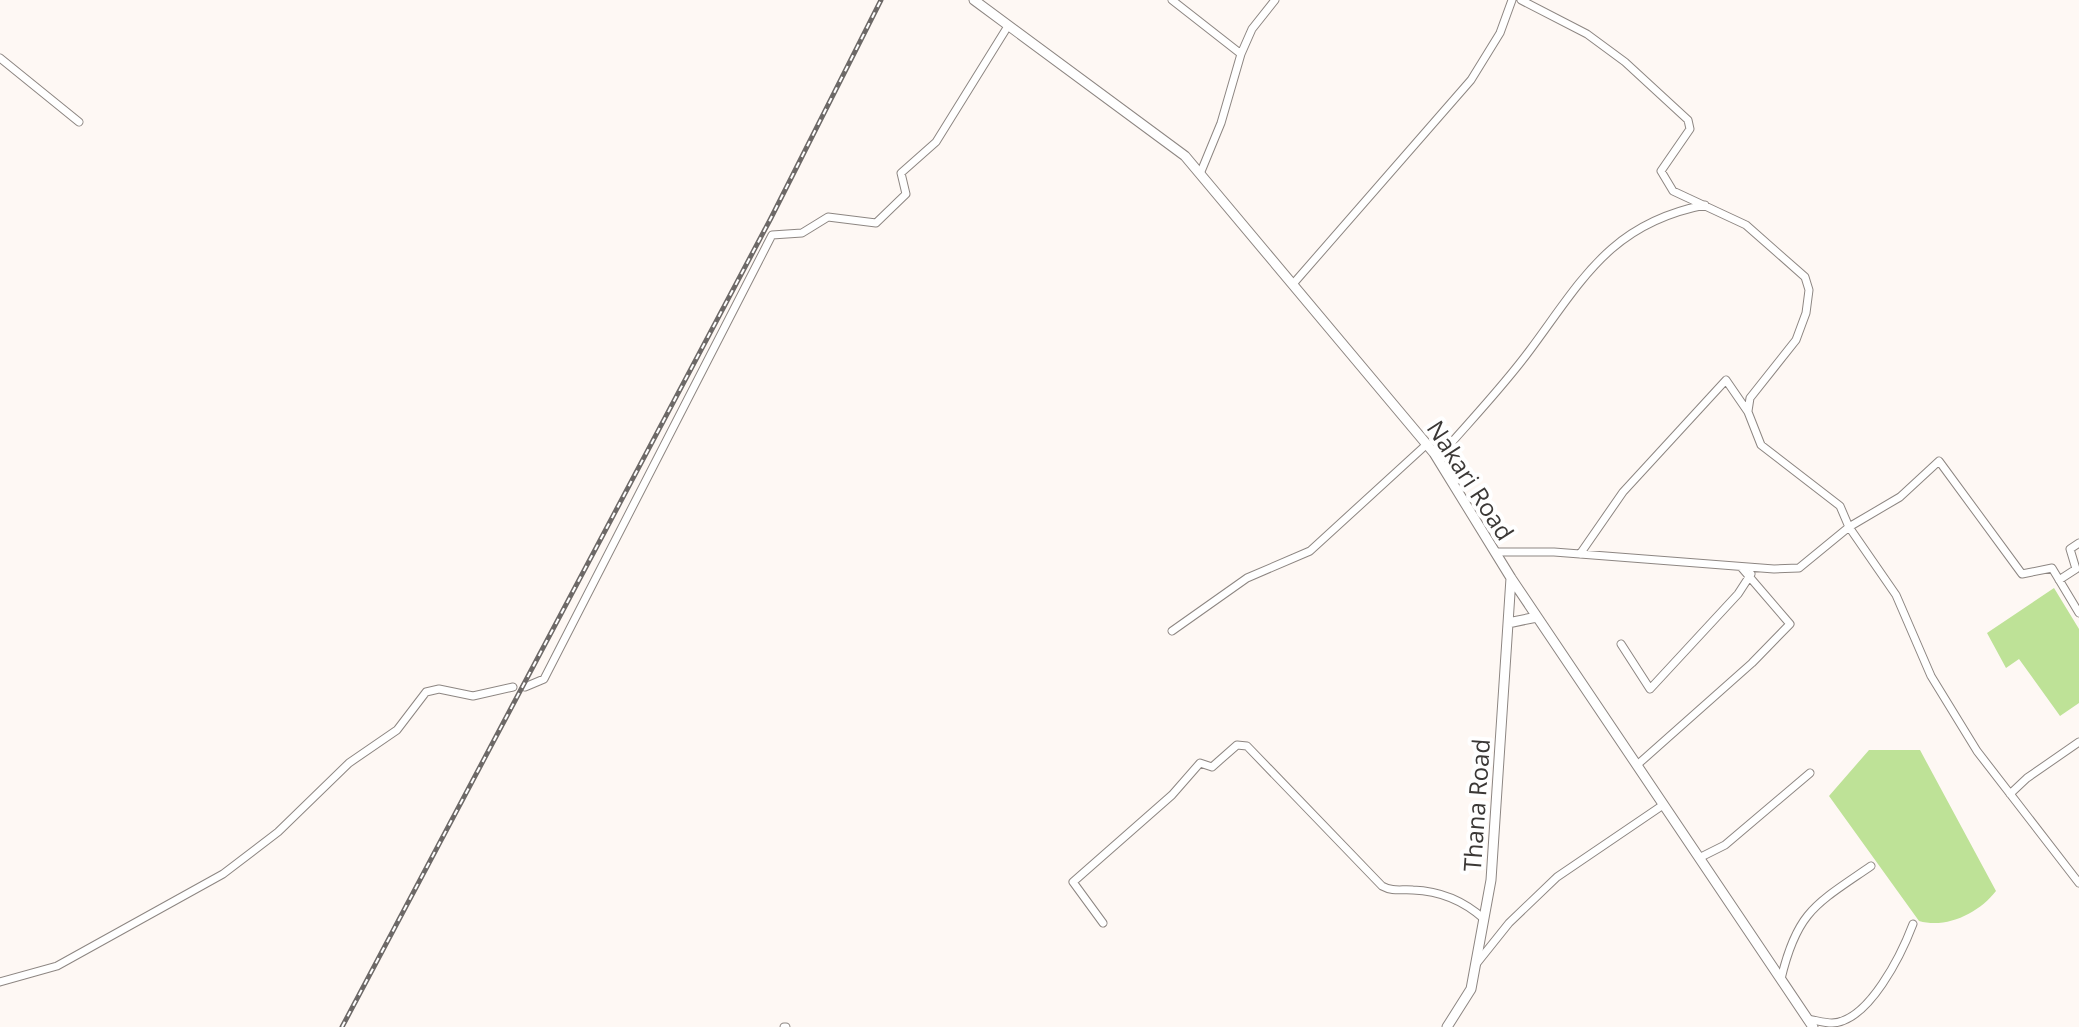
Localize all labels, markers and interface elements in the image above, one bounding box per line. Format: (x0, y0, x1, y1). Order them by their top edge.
street label: Nakari Road (1420, 414, 1522, 546)
street label: Thana Road (1455, 738, 1497, 872)

